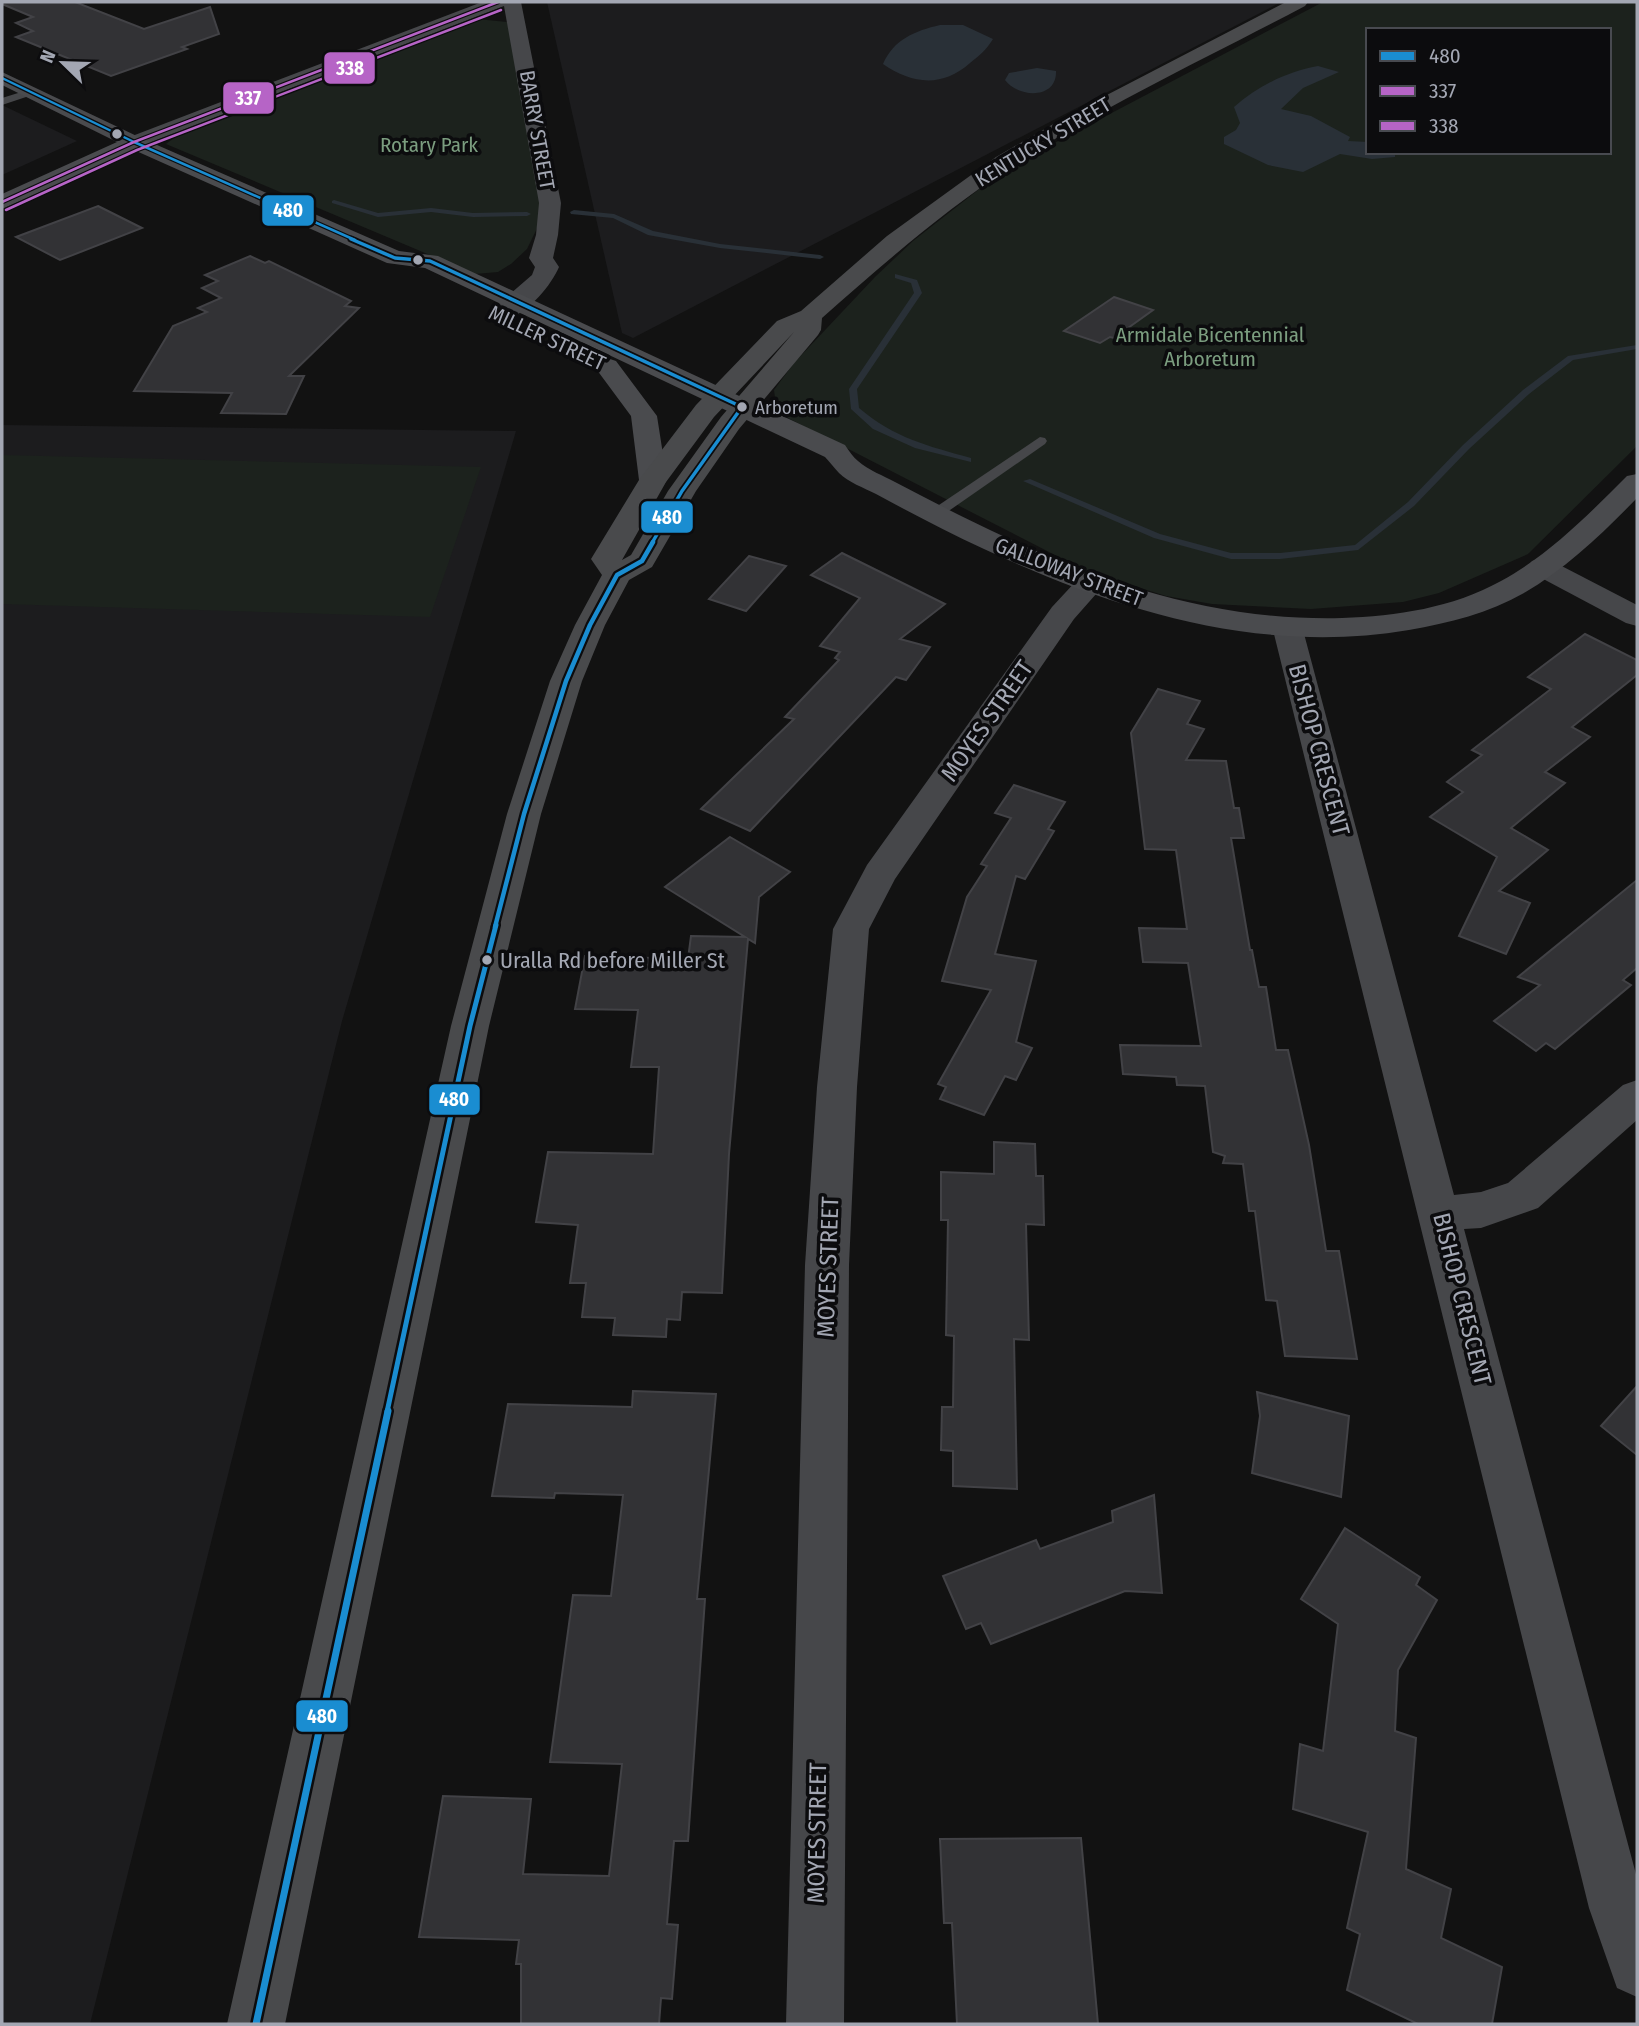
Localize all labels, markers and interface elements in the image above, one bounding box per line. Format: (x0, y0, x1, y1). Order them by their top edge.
north arrow (28, 28, 98, 98)
legend (1366, 28, 1611, 154)
text: 480 (1429, 43, 1461, 69)
text: N (35, 47, 61, 66)
line badge: 338 (323, 51, 376, 85)
text: 338 (335, 57, 364, 80)
street label: BARRY STREET (514, 68, 560, 192)
text: 337 (1429, 78, 1456, 104)
line badge: 337 (222, 81, 275, 115)
text: 337 (234, 87, 261, 110)
street label: KENTUCKY STREET (971, 91, 1116, 193)
text: 338 (1429, 113, 1458, 139)
unlabelled marker (110, 127, 124, 141)
park label: Rotary Park (380, 132, 478, 158)
line badge: 480 (261, 194, 315, 227)
text: 480 (273, 199, 303, 222)
unlabelled marker (411, 253, 425, 267)
street label: MILLER STREET (484, 300, 610, 376)
park label: Armidale Bicentennial Arboretum (1116, 322, 1305, 372)
place label: Arboretum (755, 396, 838, 419)
marker: Arboretum (735, 400, 749, 414)
line badge: 480 (640, 500, 694, 534)
text: 480 (652, 506, 682, 529)
street label: GALLOWAY STREET (992, 532, 1147, 612)
street label: MOYES STREET (935, 655, 1039, 787)
street label: BISHOP CRESCENT (1283, 661, 1355, 839)
place label: Uralla Rd before Miller St (500, 947, 726, 974)
marker: Uralla Rd before Miller St (480, 953, 494, 967)
line badge: 480 (428, 1083, 481, 1116)
text: 480 (439, 1088, 469, 1111)
street label: MOYES STREET (812, 1196, 844, 1338)
street label: BISHOP CRESCENT (1427, 1210, 1497, 1388)
line badge: 480 (295, 1699, 349, 1733)
text: 480 (307, 1705, 337, 1728)
street label: MOYES STREET (802, 1762, 832, 1904)

